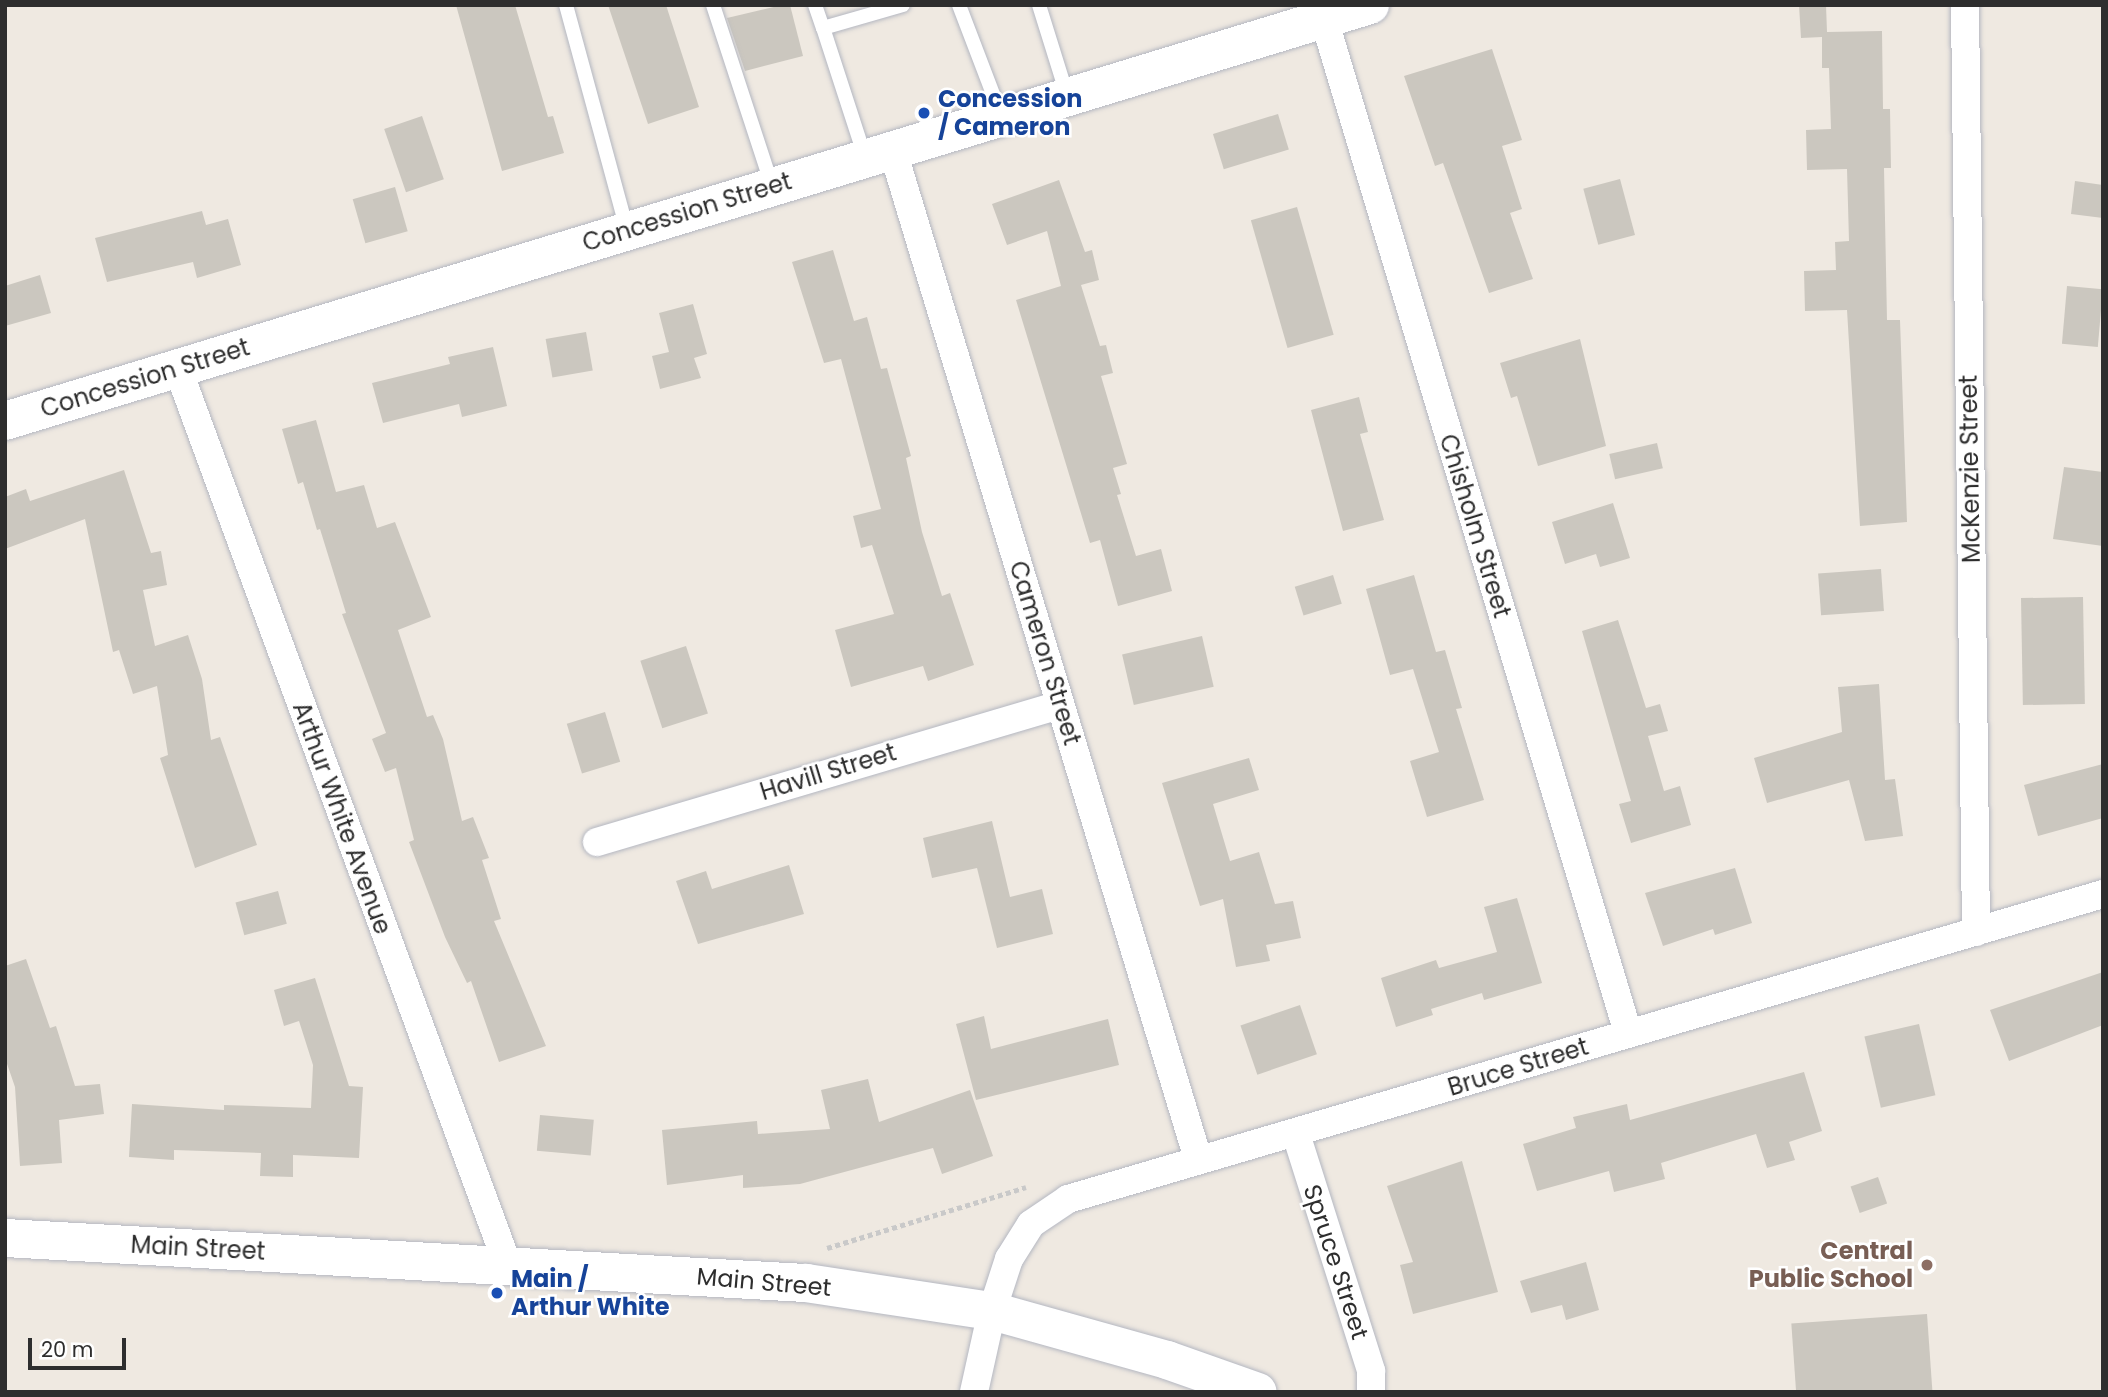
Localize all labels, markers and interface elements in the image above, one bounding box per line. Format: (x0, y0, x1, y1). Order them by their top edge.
place label: Concession / Cameron (938, 85, 1082, 141)
marker: Concession / Cameron (916, 105, 932, 121)
street label: Concession Street (579, 166, 795, 258)
street label: Concession Street (37, 332, 253, 424)
street label: McKenzie Street (1954, 375, 1986, 563)
street label: Chisholm Street (1433, 431, 1517, 621)
street label: Cameron Street (1003, 558, 1087, 748)
street label: Arthur White Avenue (287, 698, 397, 938)
street label: Havill Street (757, 738, 899, 806)
street label: Bruce Street (1444, 1032, 1592, 1102)
street label: Spruce Street (1297, 1181, 1375, 1343)
street label: Main Street (130, 1230, 266, 1266)
place label: Central Public School (1749, 1237, 1913, 1293)
marker: Central Public School (1919, 1257, 1935, 1273)
street label: Main Street (696, 1262, 832, 1302)
place label: Main / Arthur White (511, 1265, 669, 1321)
marker: Main / Arthur White (489, 1285, 505, 1301)
scale bar (32, 1324, 130, 1368)
text: 20 m (41, 1335, 94, 1364)

